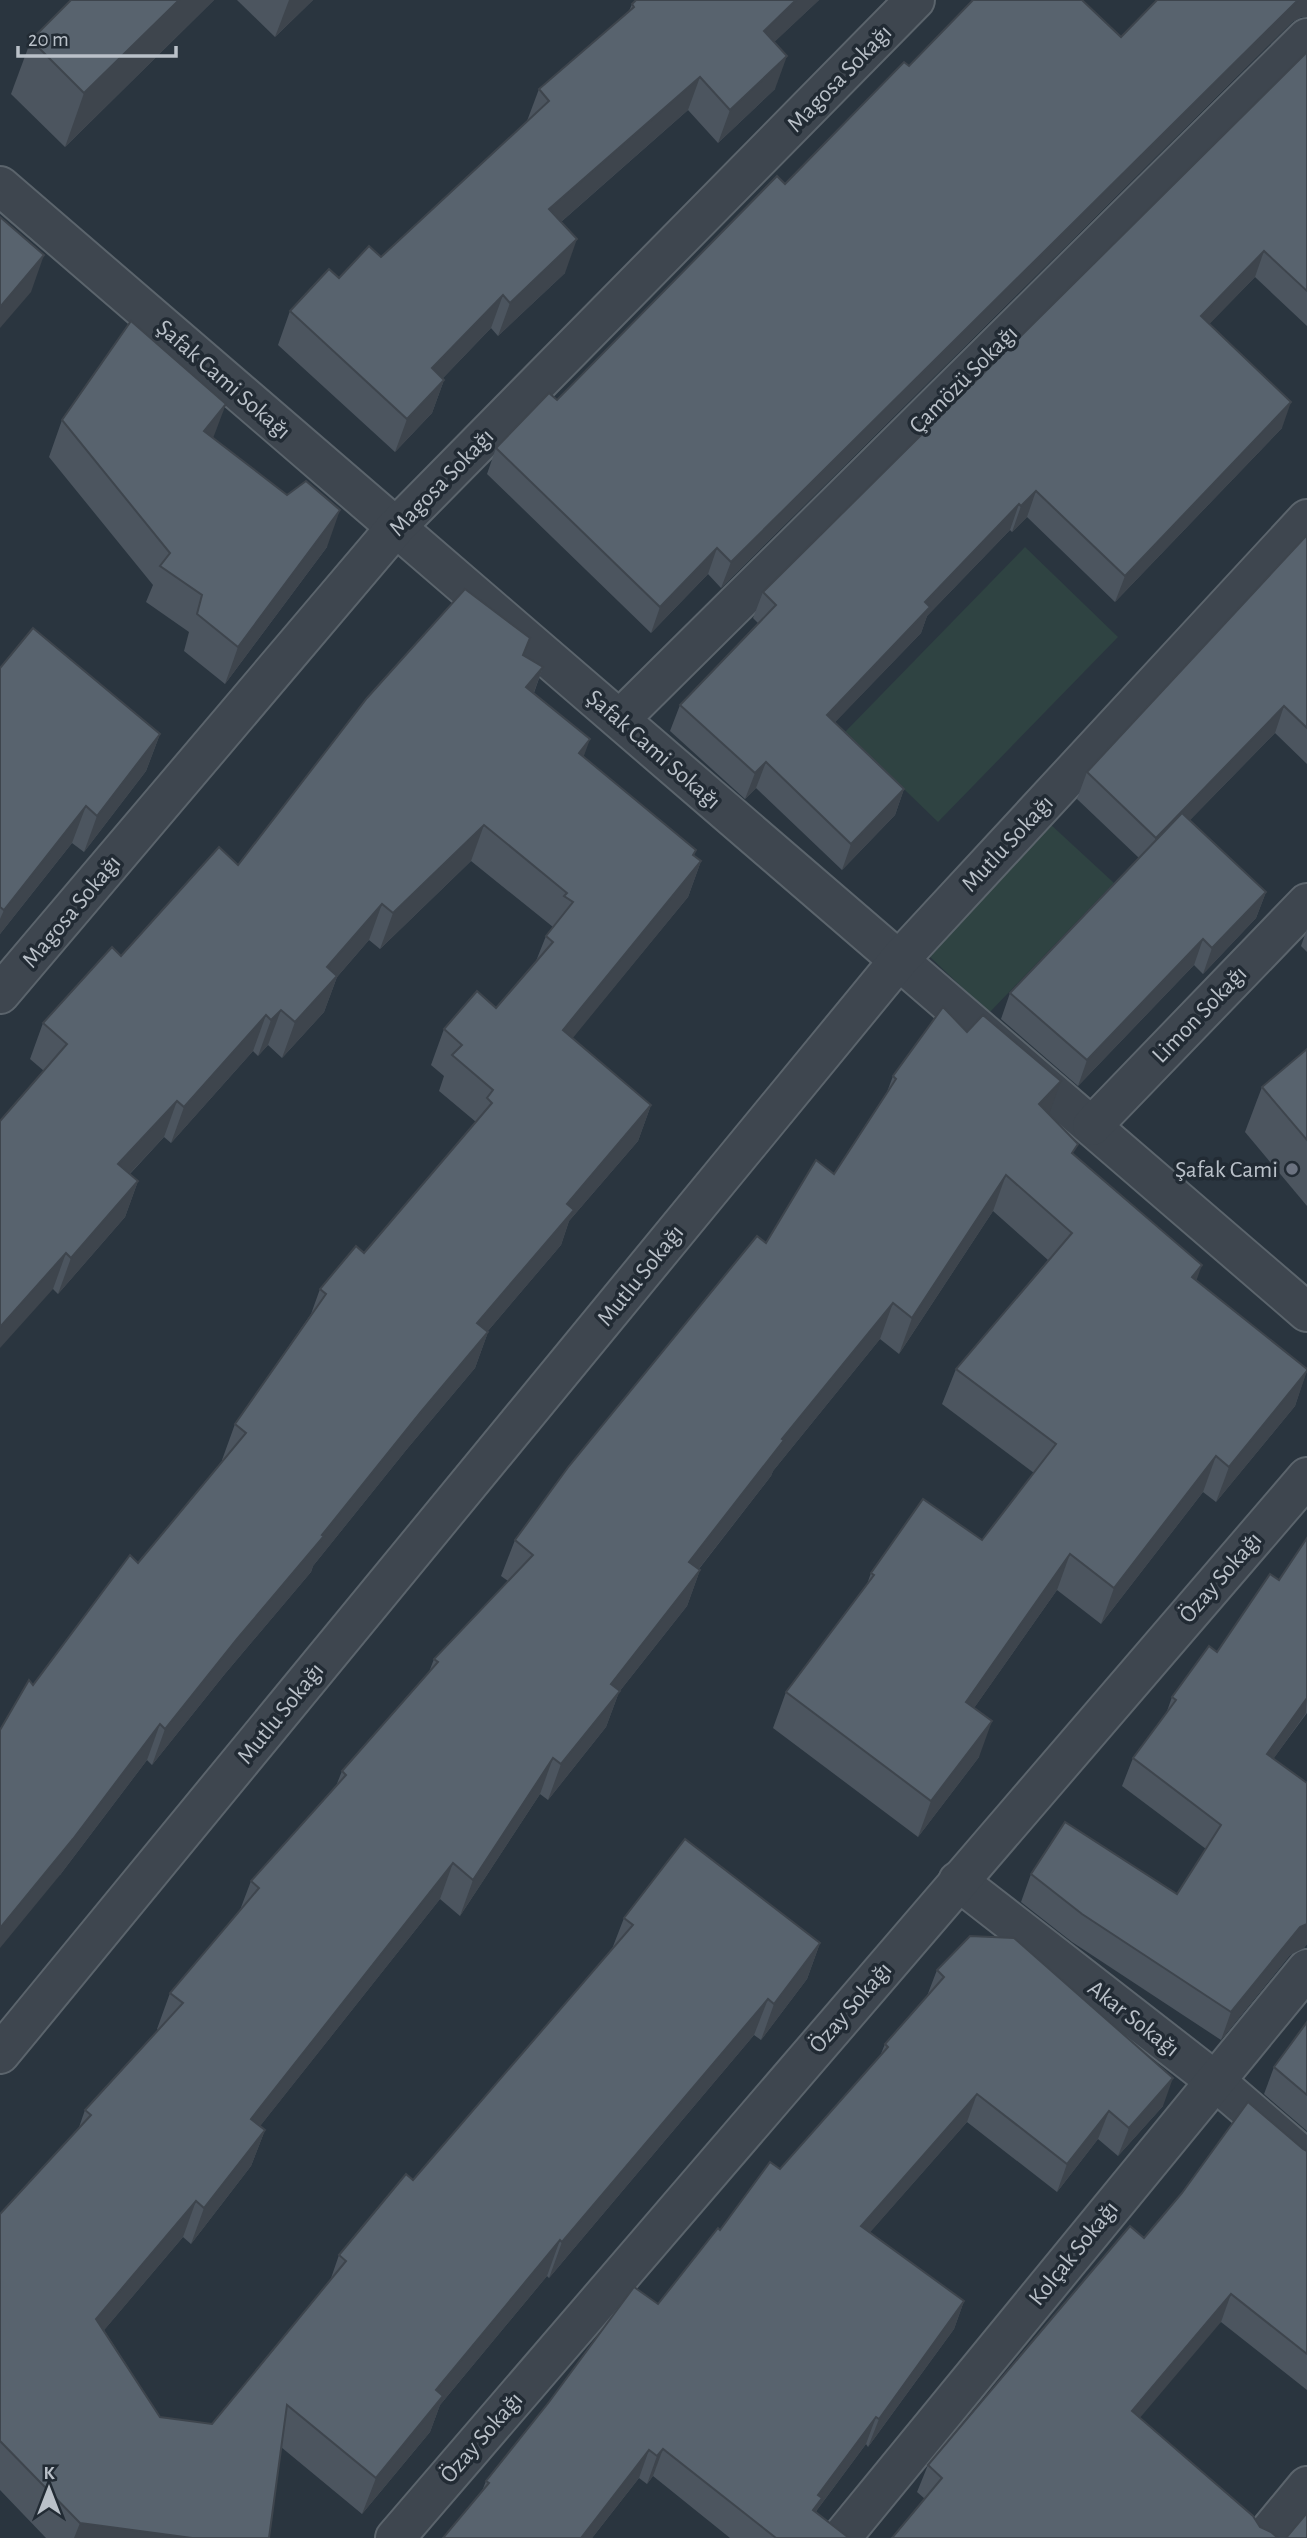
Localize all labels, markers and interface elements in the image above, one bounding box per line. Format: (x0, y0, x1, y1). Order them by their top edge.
scale bar (18, 14, 175, 58)
street label: Magosa Sokağı (783, 20, 897, 137)
text: 20 m (28, 29, 69, 50)
street label: Şafak Cami Sokağı (152, 315, 295, 444)
street label: Çamözü Sokağı (905, 321, 1022, 438)
street label: Magosa Sokağı (385, 424, 499, 541)
street label: Şafak Cami Sokağı (582, 685, 725, 814)
street label: Mutlu Sokağı (957, 791, 1058, 897)
street label: Magosa Sokağı (18, 851, 126, 973)
street label: Limon Sokağı (1148, 962, 1252, 1068)
place label: Şafak Cami (1175, 1158, 1278, 1182)
marker: Şafak Cami (1284, 1161, 1300, 1177)
street label: Mutlu Sokağı (593, 1221, 689, 1331)
street label: Özay Sokağı (1174, 1527, 1266, 1628)
street label: Mutlu Sokağı (233, 1659, 329, 1769)
street label: Özay Sokağı (804, 1957, 896, 2058)
street label: Akar Sokağı (1083, 1976, 1184, 2062)
street label: Kolçak Sokağı (1024, 2197, 1123, 2311)
street label: Özay Sokağı (435, 2387, 527, 2488)
north arrow (14, 2454, 84, 2524)
text: K (43, 2464, 55, 2483)

